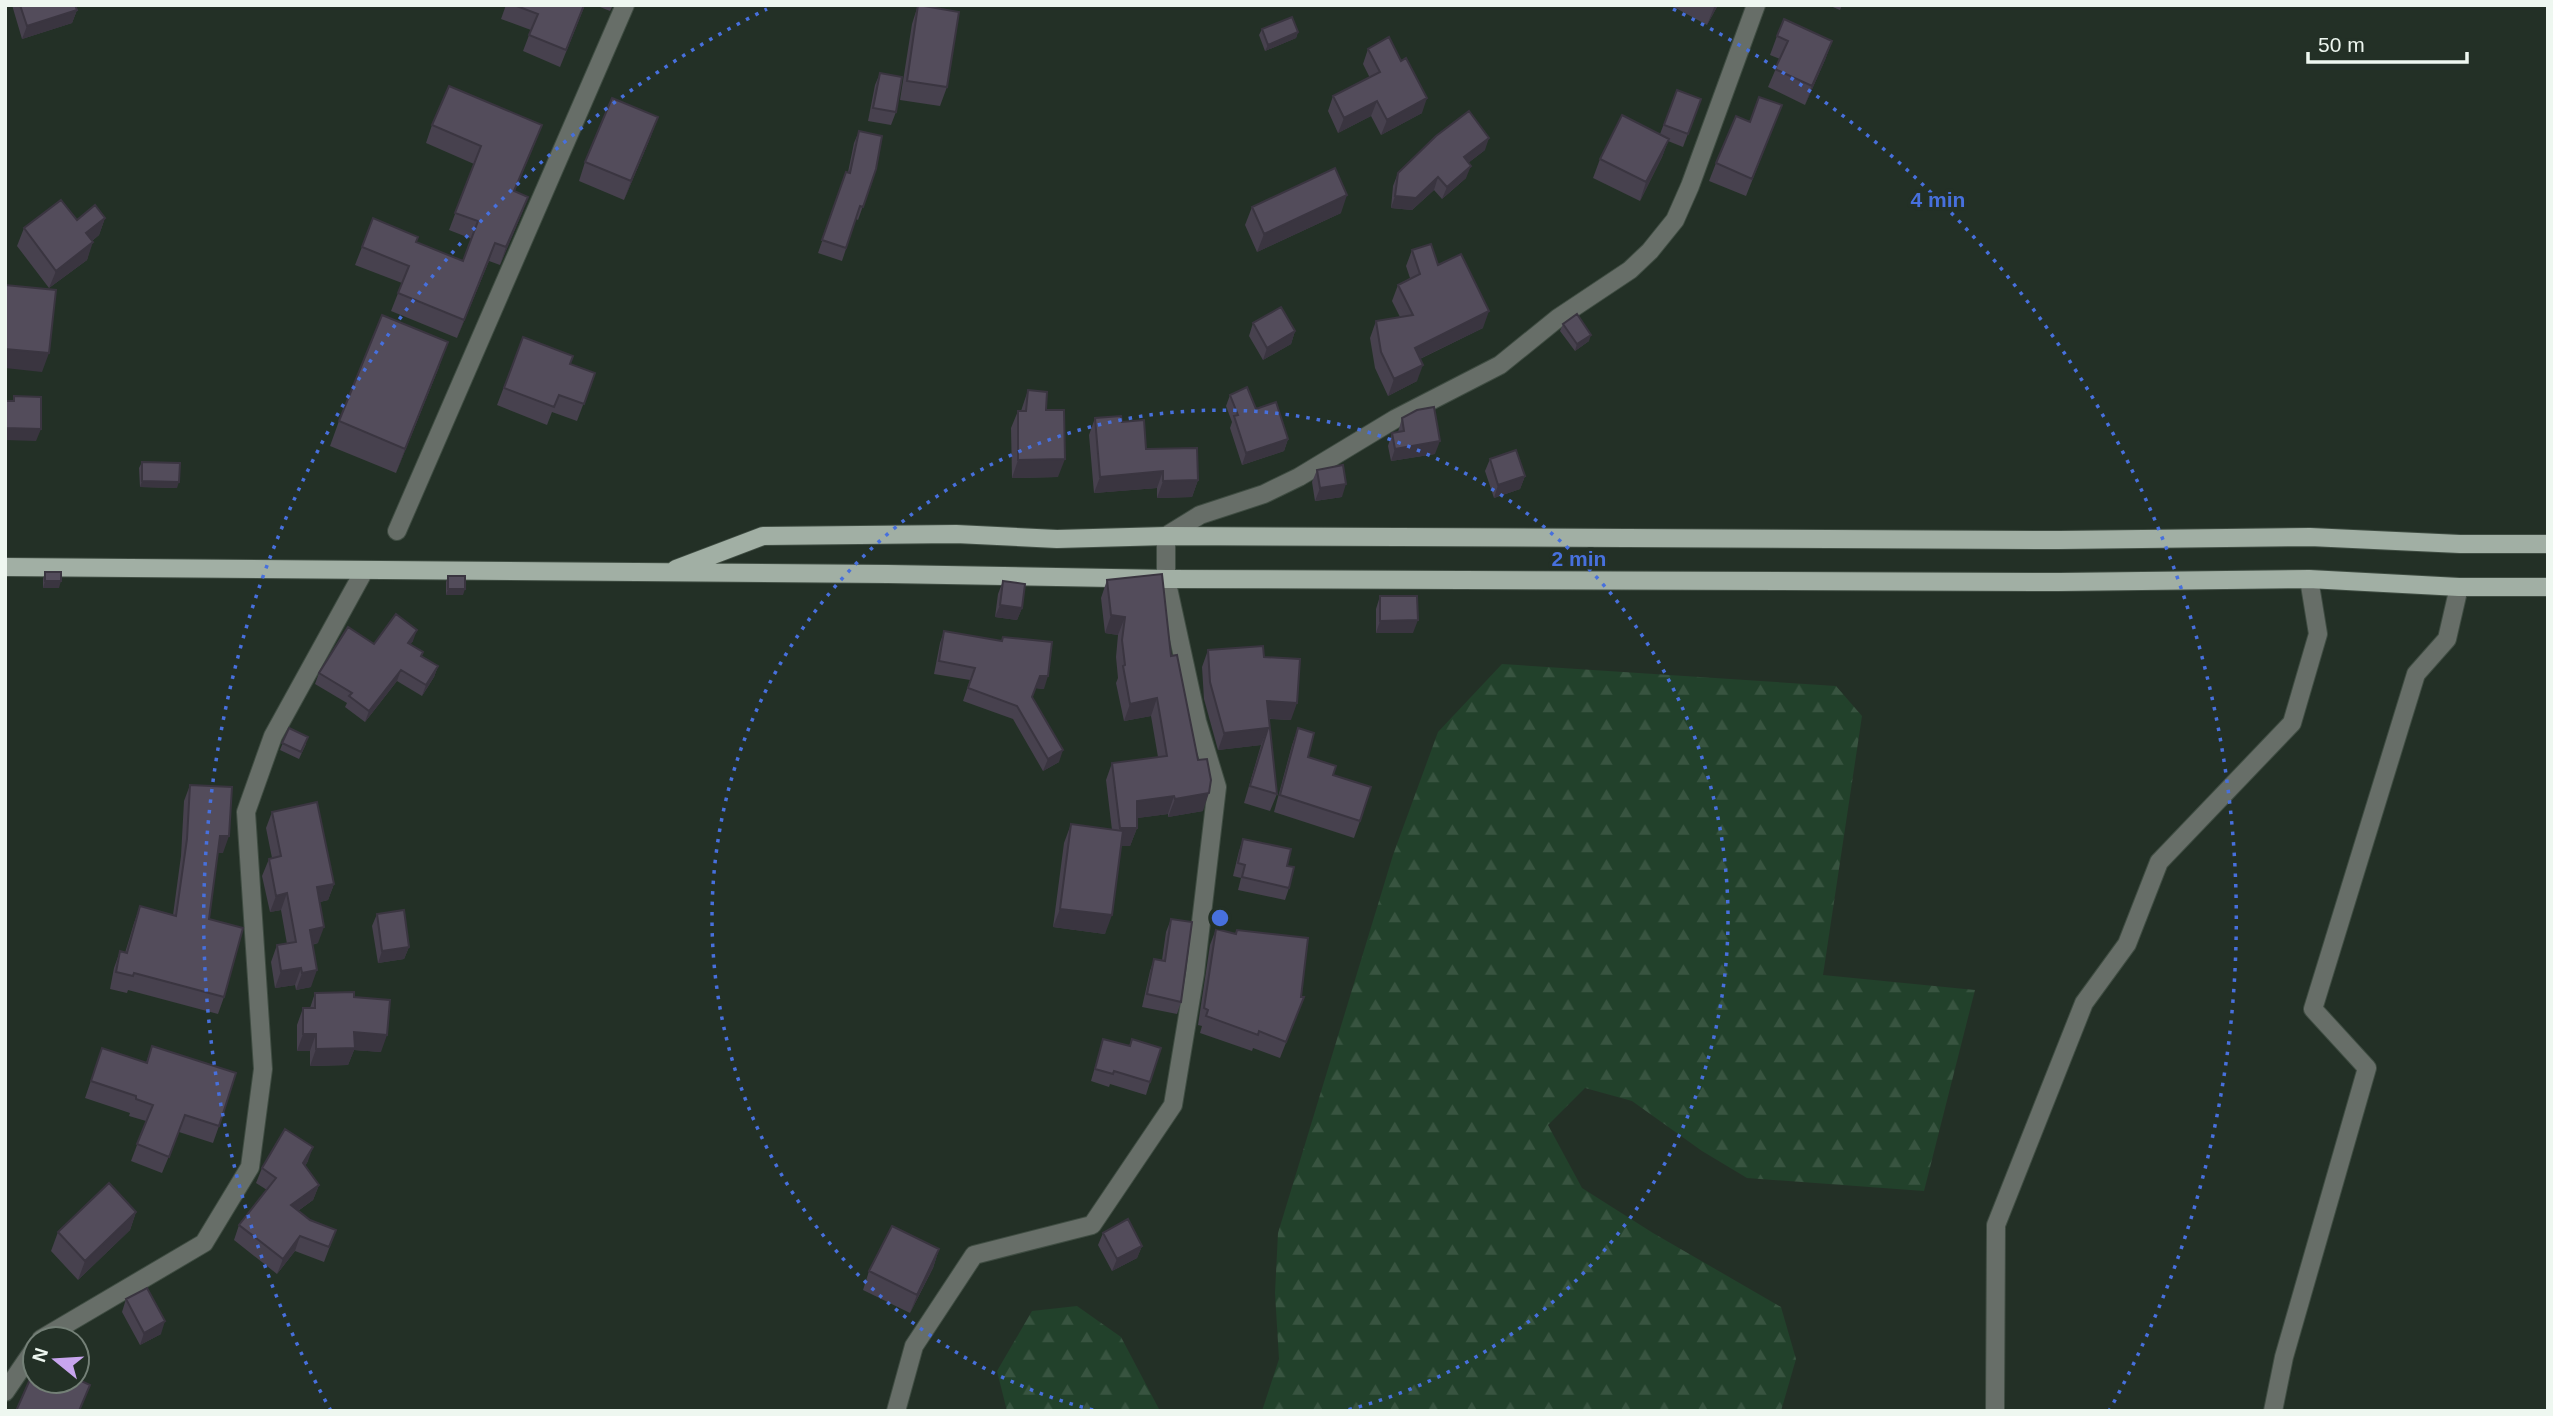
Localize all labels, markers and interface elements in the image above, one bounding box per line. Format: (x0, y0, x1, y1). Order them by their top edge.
scale bar (2308, 21, 2467, 65)
text: 50 m (2318, 33, 2365, 56)
text: 4 min (1911, 188, 1965, 211)
text: 2 min (1552, 547, 1606, 570)
centre of rings (1208, 906, 1232, 930)
north arrow (21, 1325, 91, 1395)
text: N (28, 1345, 52, 1365)

